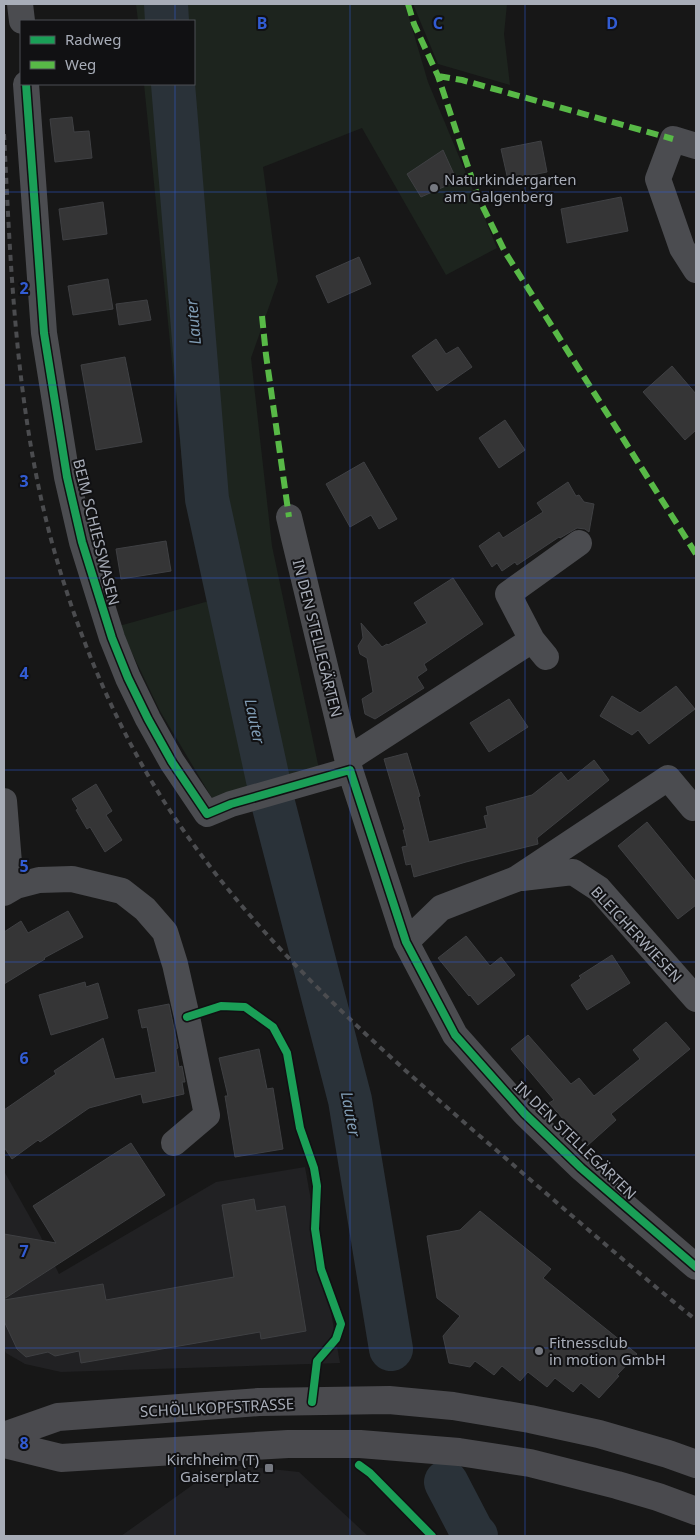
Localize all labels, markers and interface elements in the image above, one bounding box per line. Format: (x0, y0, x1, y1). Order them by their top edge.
text: B (257, 12, 267, 34)
text: C (433, 12, 443, 34)
text: D (606, 12, 618, 34)
legend (20, 20, 195, 85)
text: Radweg (65, 29, 121, 49)
text: Weg (65, 54, 96, 74)
place label: Naturkindergarten am Galgenberg (444, 169, 577, 206)
marker: Naturkindergarten am Galgenberg (428, 182, 440, 194)
text: 2 (19, 277, 29, 299)
water label: Lauter (180, 298, 206, 346)
street label: BEIM SCHIESSWASEN (69, 457, 125, 607)
text: 3 (19, 470, 29, 492)
street label: IN DEN STELLEGÄRTEN (289, 557, 347, 719)
text: 4 (19, 662, 29, 684)
water label: Lauter (239, 696, 271, 746)
text: 5 (19, 855, 29, 877)
street label: BLEICHERWIESEN (587, 882, 687, 986)
text: 6 (19, 1047, 29, 1069)
street label: IN DEN STELLEGÄRTEN (511, 1077, 641, 1203)
water label: Lauter (336, 1089, 366, 1139)
text: 7 (19, 1240, 29, 1262)
place label: Fitnessclub in motion GmbH (549, 1332, 666, 1369)
marker: Fitnessclub in motion GmbH (533, 1345, 545, 1357)
street label: SCHÖLLKOPFSTRASSE (140, 1393, 294, 1421)
text: 8 (19, 1432, 29, 1454)
place label: Kirchheim (T) Gaiserplatz (167, 1449, 259, 1486)
marker: Kirchheim (T) Gaiserplatz (263, 1462, 275, 1474)

